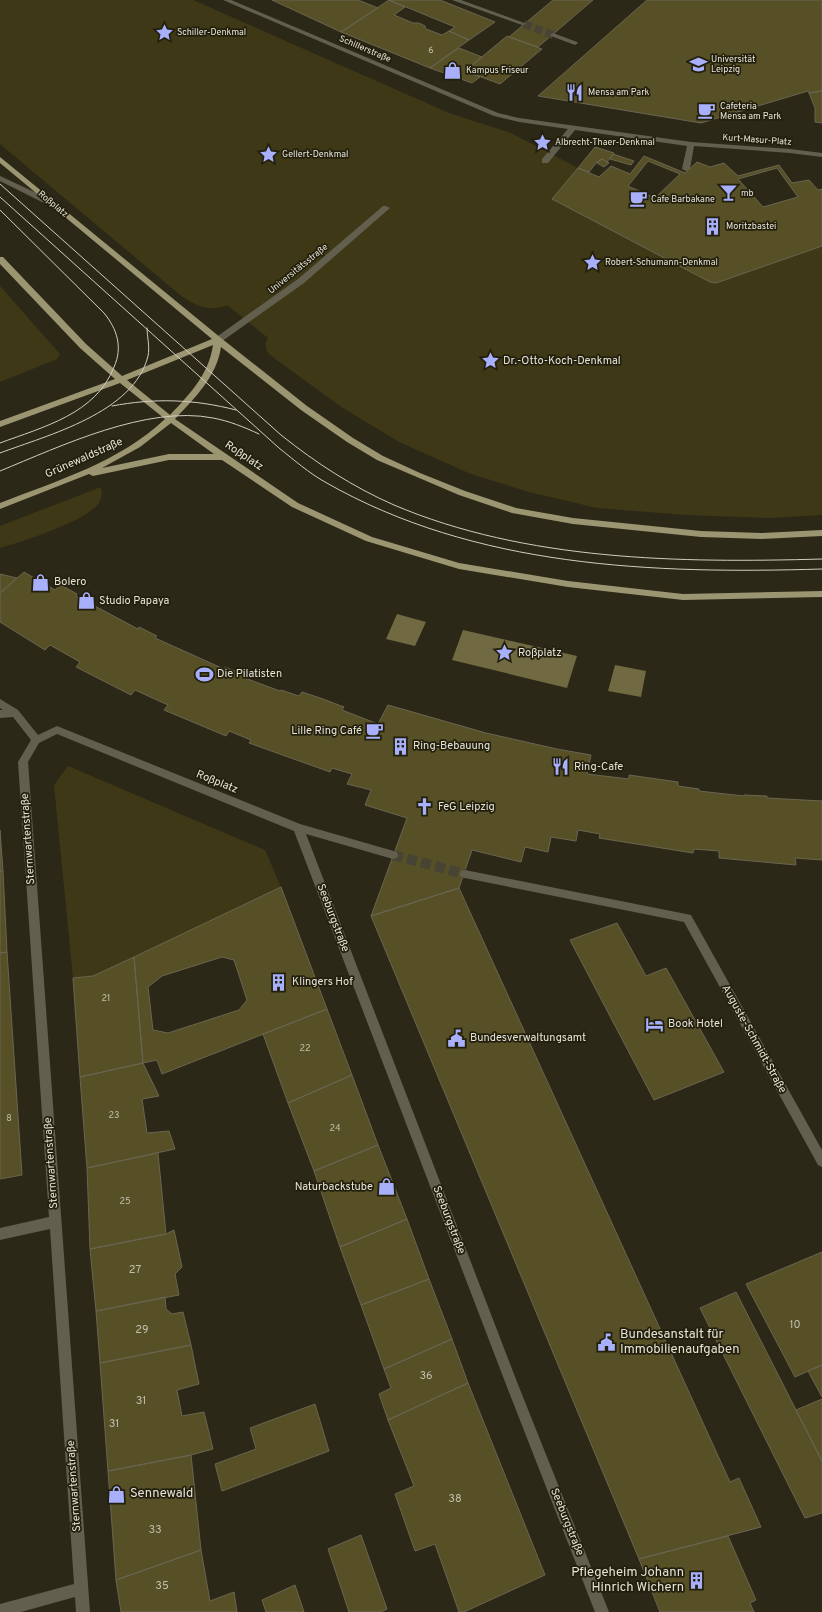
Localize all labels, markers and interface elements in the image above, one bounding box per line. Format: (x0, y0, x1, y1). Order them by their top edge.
place icon: Schiller-Denkmal (154, 22, 174, 42)
place label: Schiller-Denkmal (177, 27, 246, 38)
street label: Schillerstraße (337, 33, 393, 65)
house number: 6 (428, 45, 434, 56)
school or university icon: Universität Leipzig (688, 54, 708, 74)
place label: Universität Leipzig (711, 54, 755, 75)
shop icon: Kampus Friseur (443, 60, 463, 80)
place label: Kampus Friseur (466, 65, 529, 76)
restaurant icon: Mensa am Park (565, 82, 585, 102)
place label: Mensa am Park (588, 87, 650, 98)
cafe icon: Cafeteria Mensa am Park (697, 101, 717, 121)
place label: Cafeteria Mensa am Park (720, 101, 782, 122)
place icon: Albrecht-Thaer-Denkmal (532, 132, 552, 152)
street label: Kurt-Masur-Platz (722, 132, 792, 148)
place label: Albrecht-Thaer-Denkmal (555, 137, 655, 148)
place icon: Gellert-Denkmal (259, 144, 279, 164)
place label: Gellert-Denkmal (282, 149, 348, 160)
bar icon: mb (718, 183, 738, 203)
street label: Roßplatz (36, 188, 70, 220)
place label: mb (741, 188, 754, 199)
cafe icon: Cafe Barbakane (628, 189, 648, 209)
place label: Cafe Barbakane (651, 194, 715, 205)
building icon: Moritzbastei (703, 216, 723, 236)
place label: Moritzbastei (726, 221, 776, 232)
street label: Universitätsstraße (266, 241, 330, 296)
place icon: Robert-Schumann-Denkmal (582, 252, 602, 272)
place label: Robert-Schumann-Denkmal (605, 257, 718, 268)
place icon: Dr.-Otto-Koch-Denkmal (480, 351, 500, 371)
place label: Dr.-Otto-Koch-Denkmal (503, 354, 621, 368)
street label: Grünewaldstraße (43, 435, 125, 481)
street label: Roßplatz (222, 438, 266, 474)
shop icon: Bolero (31, 572, 51, 592)
place label: Bolero (54, 575, 87, 589)
shop icon: Studio Papaya (76, 591, 96, 611)
place label: Studio Papaya (99, 594, 170, 608)
place icon: Roßplatz (495, 643, 515, 663)
place label: Roßplatz (518, 646, 562, 660)
sports icon: Die Pilatisten (194, 664, 214, 684)
place label: Die Pilatisten (217, 667, 282, 681)
cafe icon: Lille Ring Café (365, 721, 385, 741)
place label: Lille Ring Café (291, 724, 362, 738)
building icon: Ring-Bebauung (390, 736, 410, 756)
place label: Ring-Bebauung (413, 739, 490, 753)
restaurant icon: Ring-Cafe (551, 757, 571, 777)
place label: Ring-Cafe (574, 760, 623, 774)
street label: Roßplatz (194, 767, 240, 797)
street label: Sternwartenstraße (18, 793, 38, 885)
church icon: FeG Leipzig (415, 797, 435, 817)
place label: FeG Leipzig (438, 800, 495, 814)
street label: Seeburgstraße (314, 882, 352, 954)
building icon: Klingers Hof (269, 972, 289, 992)
place label: Klingers Hof (292, 975, 353, 989)
street label: Auguste-Schmidt-Straße (718, 982, 790, 1096)
house number: 21 (102, 993, 110, 1004)
hotel icon: Book Hotel (645, 1014, 665, 1034)
place label: Book Hotel (668, 1017, 723, 1031)
public building icon: Bundesverwaltungsamt (447, 1028, 467, 1048)
place label: Bundesverwaltungsamt (470, 1031, 586, 1045)
house number: 22 (299, 1043, 311, 1054)
house number: 23 (109, 1110, 119, 1121)
house number: 8 (6, 1113, 12, 1124)
street label: Sternwartenstraße (41, 1117, 61, 1209)
house number: 24 (329, 1123, 341, 1134)
shop icon: Naturbackstube (376, 1177, 396, 1197)
place label: Naturbackstube (295, 1180, 373, 1194)
street label: Seeburgstraße (430, 1184, 468, 1256)
house number: 25 (119, 1196, 131, 1207)
house number: 27 (129, 1263, 141, 1277)
house number: 10 (789, 1318, 801, 1332)
house number: 29 (135, 1323, 149, 1337)
place label: Bundesanstalt für Immobilienaufgaben (620, 1327, 740, 1358)
public building icon: Bundesanstalt für Immobilienaufgaben (597, 1332, 617, 1352)
house number: 36 (419, 1369, 433, 1383)
house number: 31 (136, 1394, 146, 1408)
house number: 31 (109, 1417, 119, 1431)
street label: Sternwartenstraße (64, 1440, 84, 1532)
shop icon: Sennewald (107, 1484, 127, 1504)
place label: Sennewald (130, 1486, 193, 1502)
street label: Seeburgstraße (547, 1486, 587, 1558)
house number: 38 (448, 1492, 462, 1506)
house number: 33 (148, 1523, 162, 1537)
place label: Pflegeheim Johann Hinrich Wichern (571, 1565, 684, 1596)
building icon: Pflegeheim Johann Hinrich Wichern (687, 1570, 707, 1590)
house number: 35 (155, 1579, 169, 1593)

